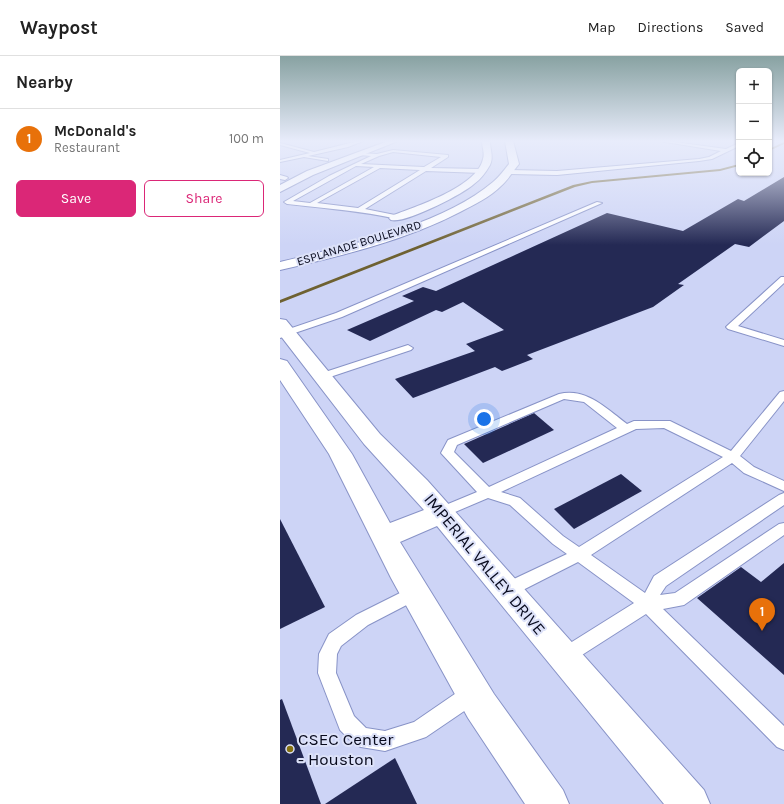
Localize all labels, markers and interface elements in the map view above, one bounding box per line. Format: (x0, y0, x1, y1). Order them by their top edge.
text: Waypost (20, 17, 98, 39)
text: Map (588, 19, 616, 36)
text: Directions (638, 19, 703, 36)
text: Saved (725, 19, 764, 36)
map controls (736, 68, 772, 176)
button: + (736, 68, 772, 104)
text: Nearby (16, 72, 73, 92)
button: − (736, 104, 772, 140)
text: McDonald's (54, 122, 136, 140)
text: 1 (27, 131, 31, 146)
text: 100 m (229, 131, 264, 146)
text: Restaurant (54, 140, 120, 155)
button: locate (736, 140, 772, 176)
button: Save (16, 180, 136, 217)
button: Share (144, 180, 264, 217)
street label: ESPLANADE BOULEVARD (295, 217, 423, 269)
your location (474, 409, 494, 429)
street label: IMPERIAL VALLEY DRIVE (420, 489, 550, 639)
pin: 1 (749, 598, 775, 631)
place label: CSEC Center - Houston (298, 729, 394, 769)
marker: CSEC Center - Houston (285, 744, 295, 754)

